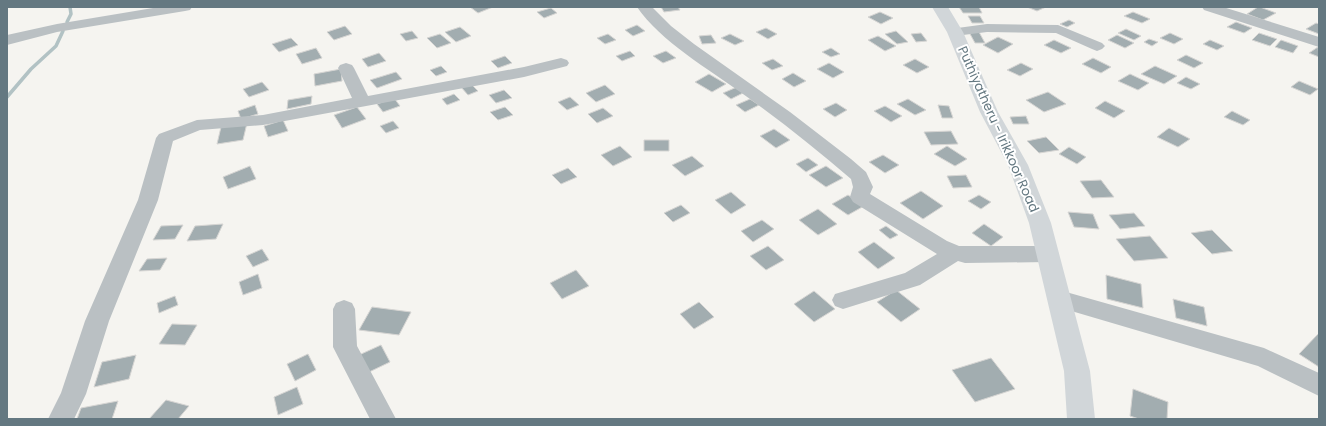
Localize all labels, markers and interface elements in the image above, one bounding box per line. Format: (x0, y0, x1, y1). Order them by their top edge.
street label: Puthiyatheru - Irikkoor Road (953, 43, 1044, 215)

